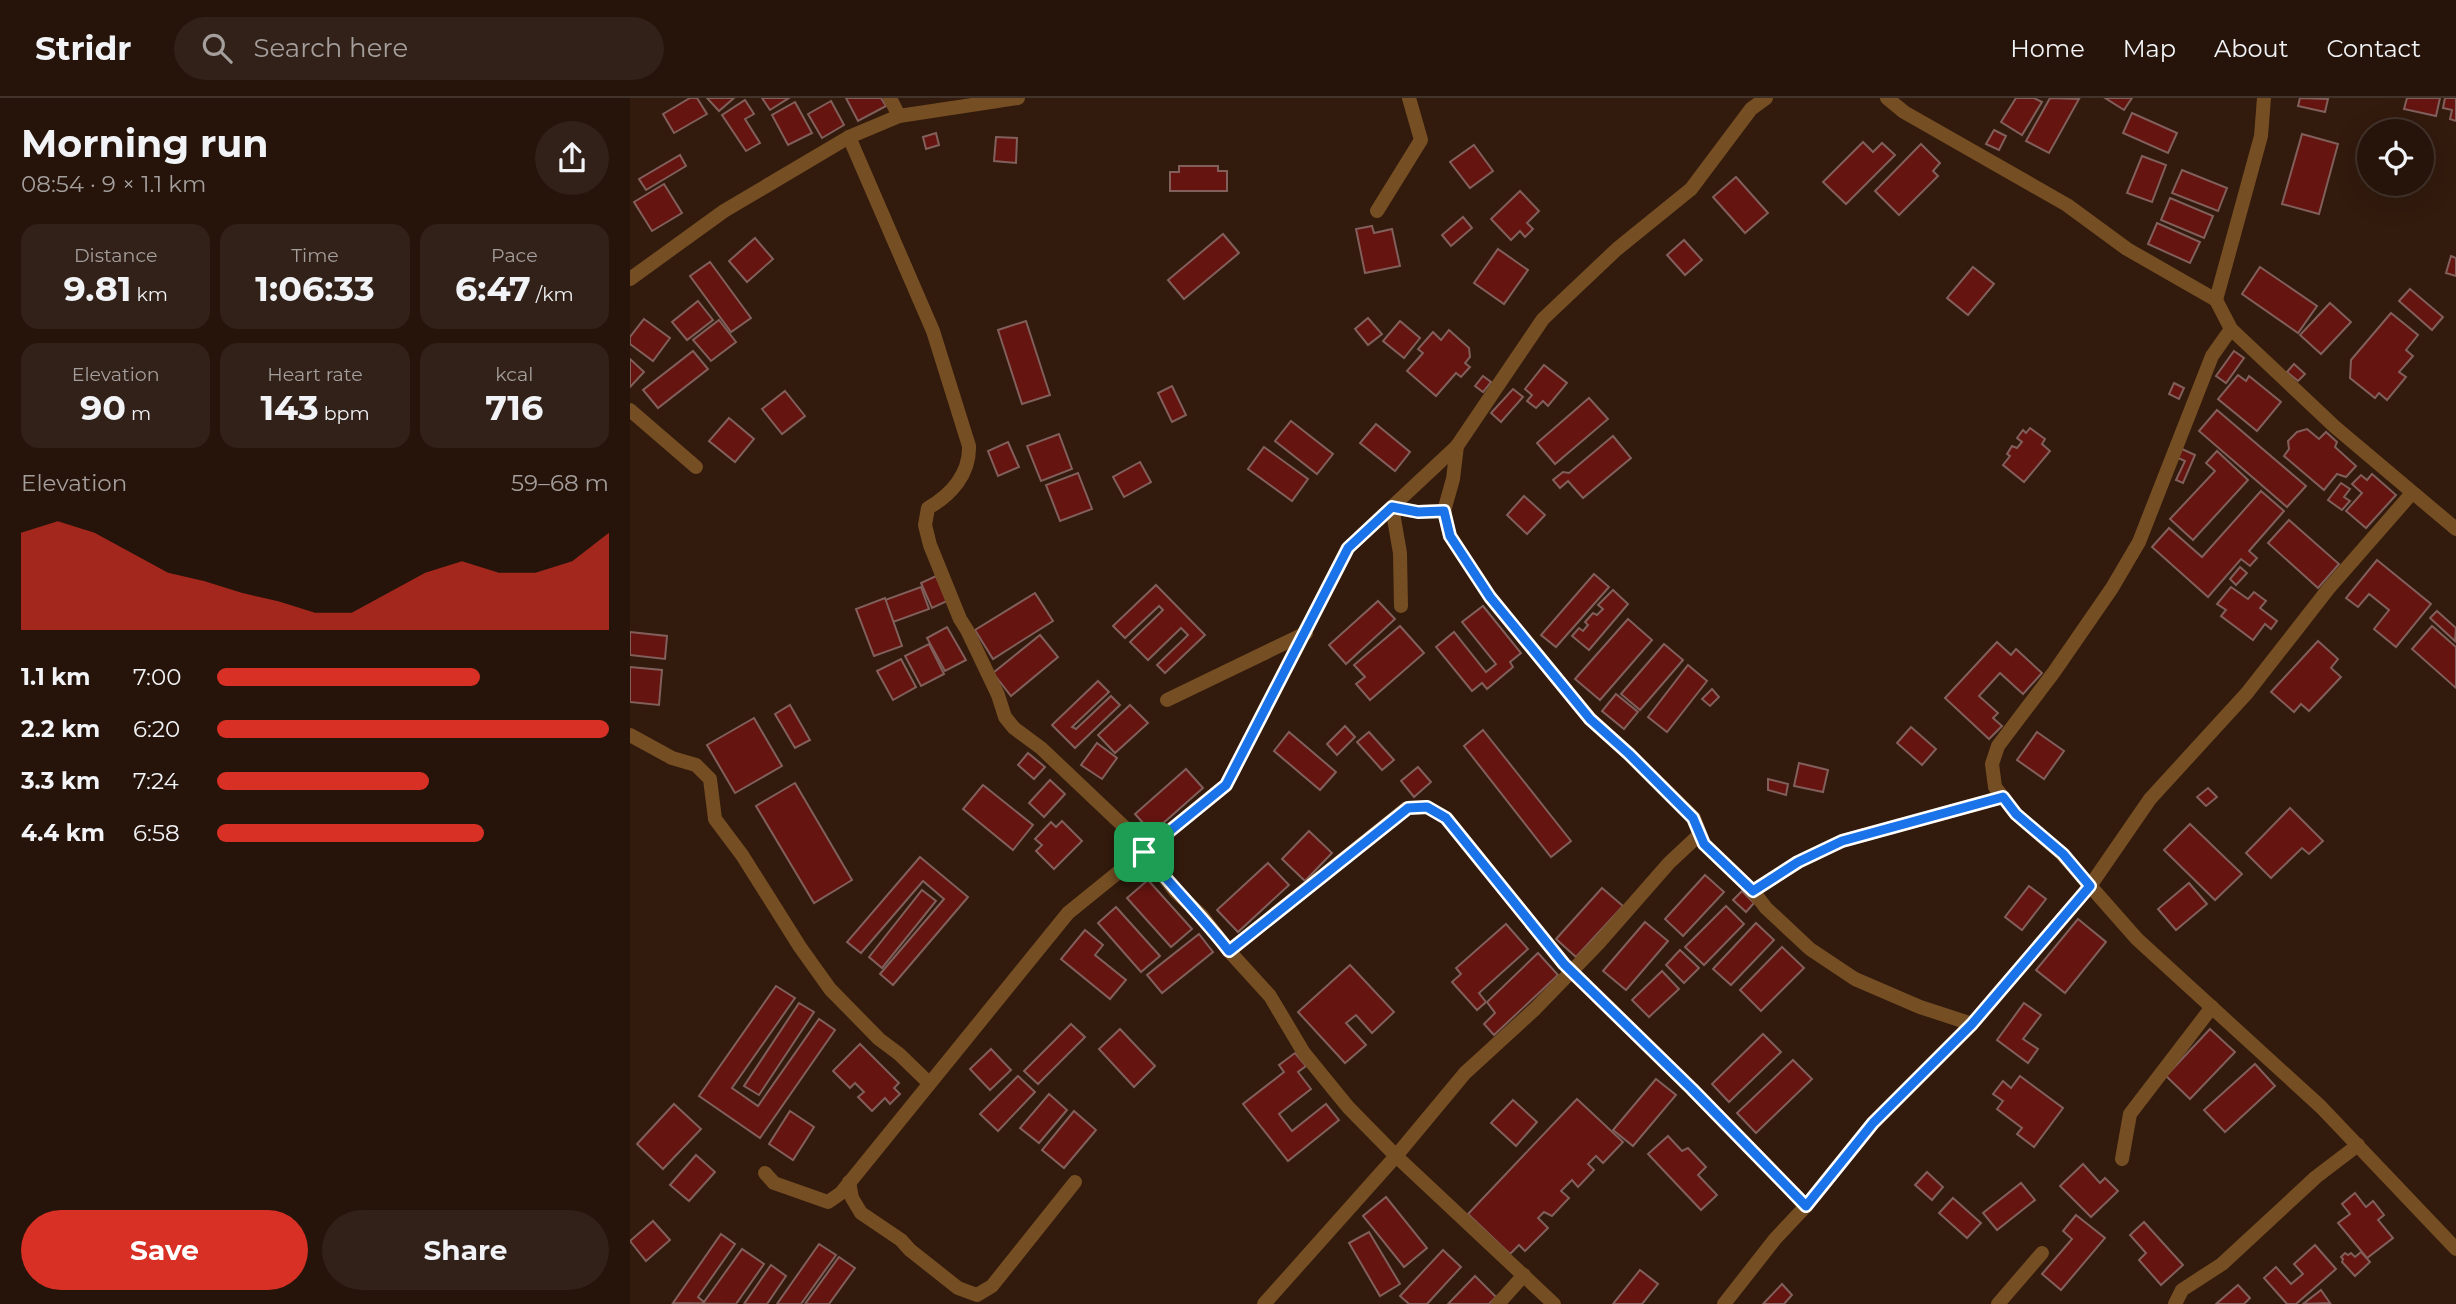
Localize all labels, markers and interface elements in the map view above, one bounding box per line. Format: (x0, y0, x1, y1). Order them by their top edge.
search box (174, 17, 664, 80)
text: Stridr (35, 28, 132, 68)
icon: search (198, 29, 236, 67)
text: Search here (254, 32, 408, 64)
text: Home (2010, 34, 2085, 63)
text: Map (2123, 34, 2176, 63)
text: About (2214, 34, 2288, 63)
text: Contact (2326, 34, 2421, 63)
map controls (2357, 119, 2434, 196)
button: locate (2357, 119, 2434, 196)
text: Morning run (21, 120, 269, 167)
button: share (535, 121, 609, 195)
text: 08:54 · 9 × 1.1 km (21, 170, 206, 198)
text: Distance (74, 244, 157, 267)
text: Time (291, 244, 339, 267)
text: Pace (491, 244, 538, 267)
text: 9.81 (63, 267, 132, 310)
text: 1:06:33 (255, 267, 375, 310)
text: 6:47 (455, 267, 531, 310)
text: km (132, 283, 168, 306)
text: /km (531, 283, 574, 306)
text: Elevation (72, 363, 160, 386)
text: Heart rate (267, 363, 363, 386)
text: kcal (495, 363, 533, 386)
text: 90 (80, 386, 126, 429)
text: 143 (260, 386, 319, 429)
text: 716 (485, 386, 543, 429)
text: m (126, 402, 151, 425)
text: bpm (319, 402, 370, 425)
text: Elevation (21, 469, 127, 497)
text: 59–68 m (511, 469, 609, 497)
text: 1.1 km (21, 663, 90, 691)
text: 7:00 (133, 663, 181, 691)
text: 2.2 km (21, 715, 100, 743)
text: 6:20 (133, 715, 180, 743)
text: 3.3 km (21, 767, 100, 795)
text: 7:24 (133, 767, 179, 795)
text: 4.4 km (21, 819, 105, 847)
text: 6:58 (133, 819, 180, 847)
pin (1114, 822, 1174, 882)
icon: arrive (1125, 833, 1163, 871)
button: Save (21, 1210, 308, 1290)
button: Share (322, 1210, 609, 1290)

